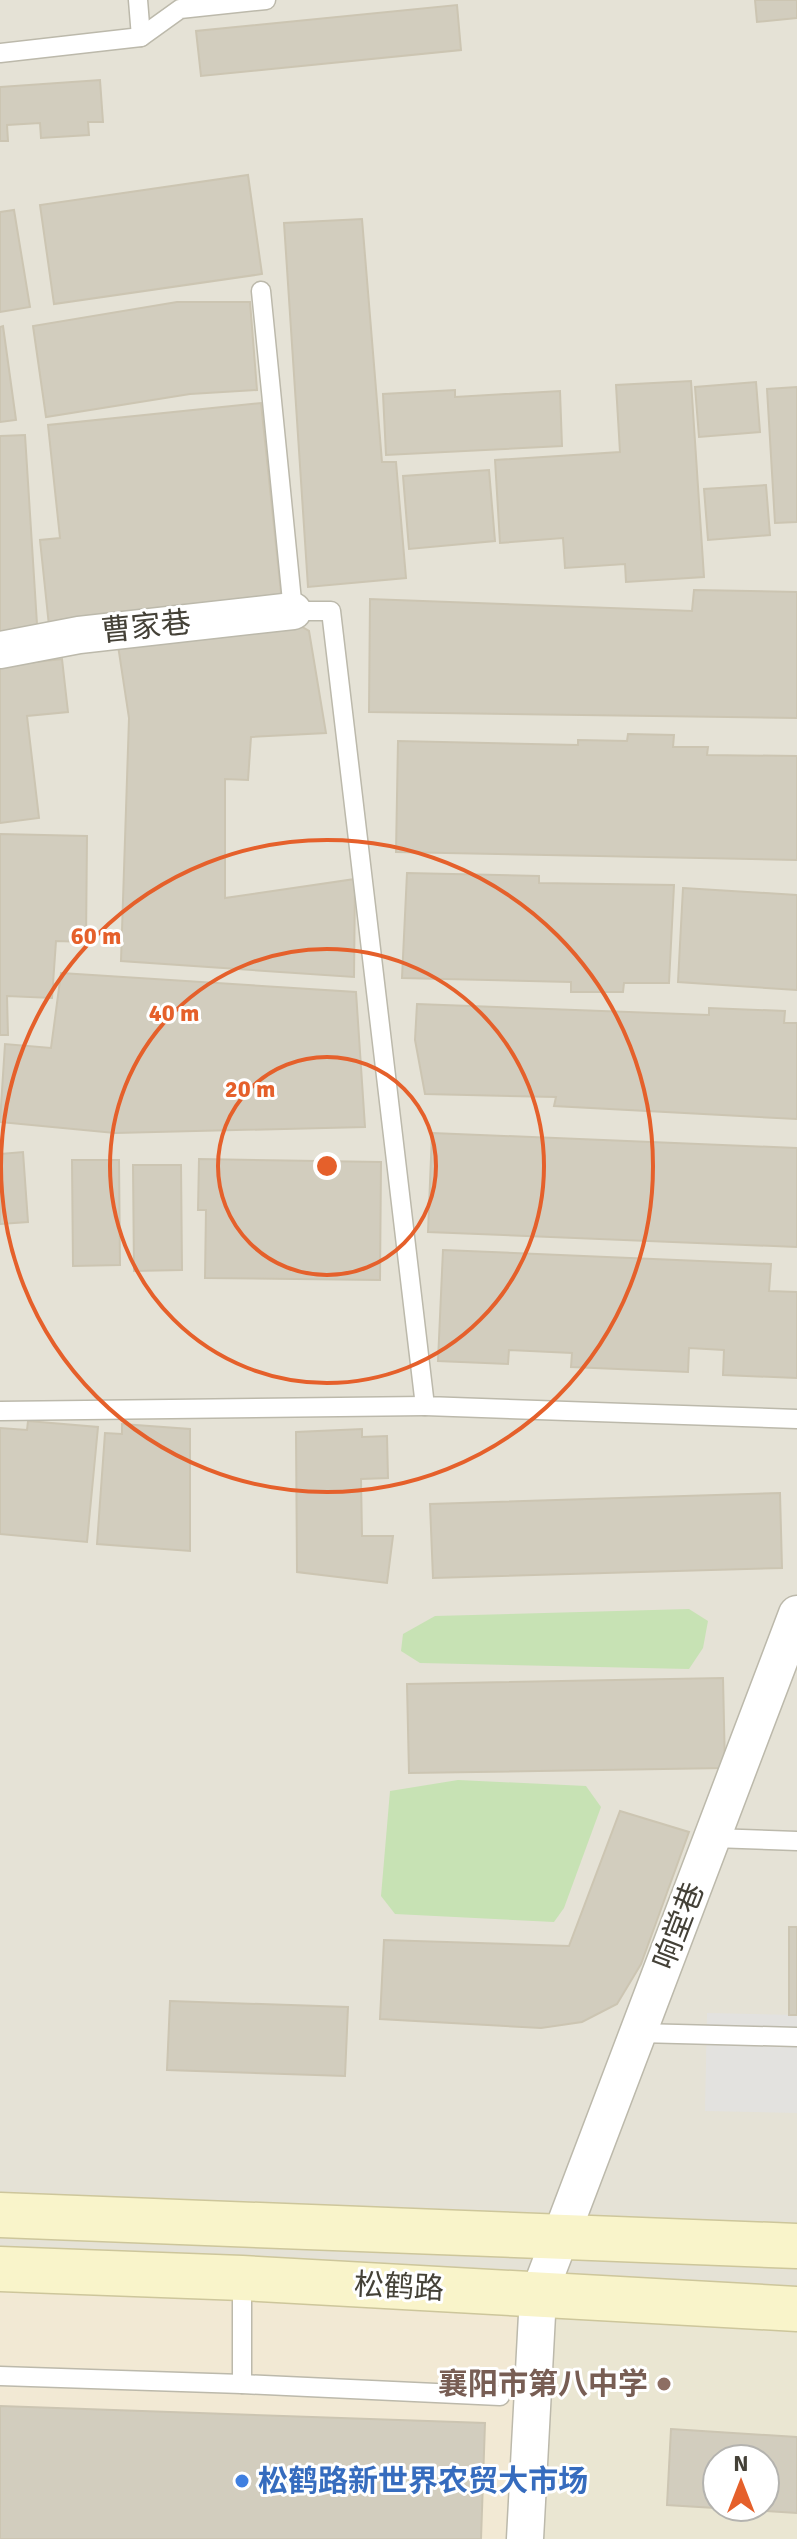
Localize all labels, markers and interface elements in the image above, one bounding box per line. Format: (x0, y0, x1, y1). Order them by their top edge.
street label: 曹家巷 (99, 604, 193, 650)
text: 60 m (71, 921, 121, 951)
text: 40 m (149, 998, 199, 1028)
text: 20 m (225, 1074, 275, 1104)
centre of rings (313, 1152, 341, 1180)
street label: 响堂巷 (646, 1877, 712, 1975)
street label: 松鹤路 (353, 2266, 445, 2308)
place label: 襄阳市第八中学 (438, 2366, 648, 2403)
marker: 襄阳市第八中学 (655, 2375, 673, 2393)
north arrow (701, 2443, 781, 2523)
text: N (733, 2450, 749, 2477)
place label: 松鹤路新世界农贸大市场 (258, 2463, 588, 2500)
marker: 松鹤路新世界农贸大市场 (233, 2472, 251, 2490)

